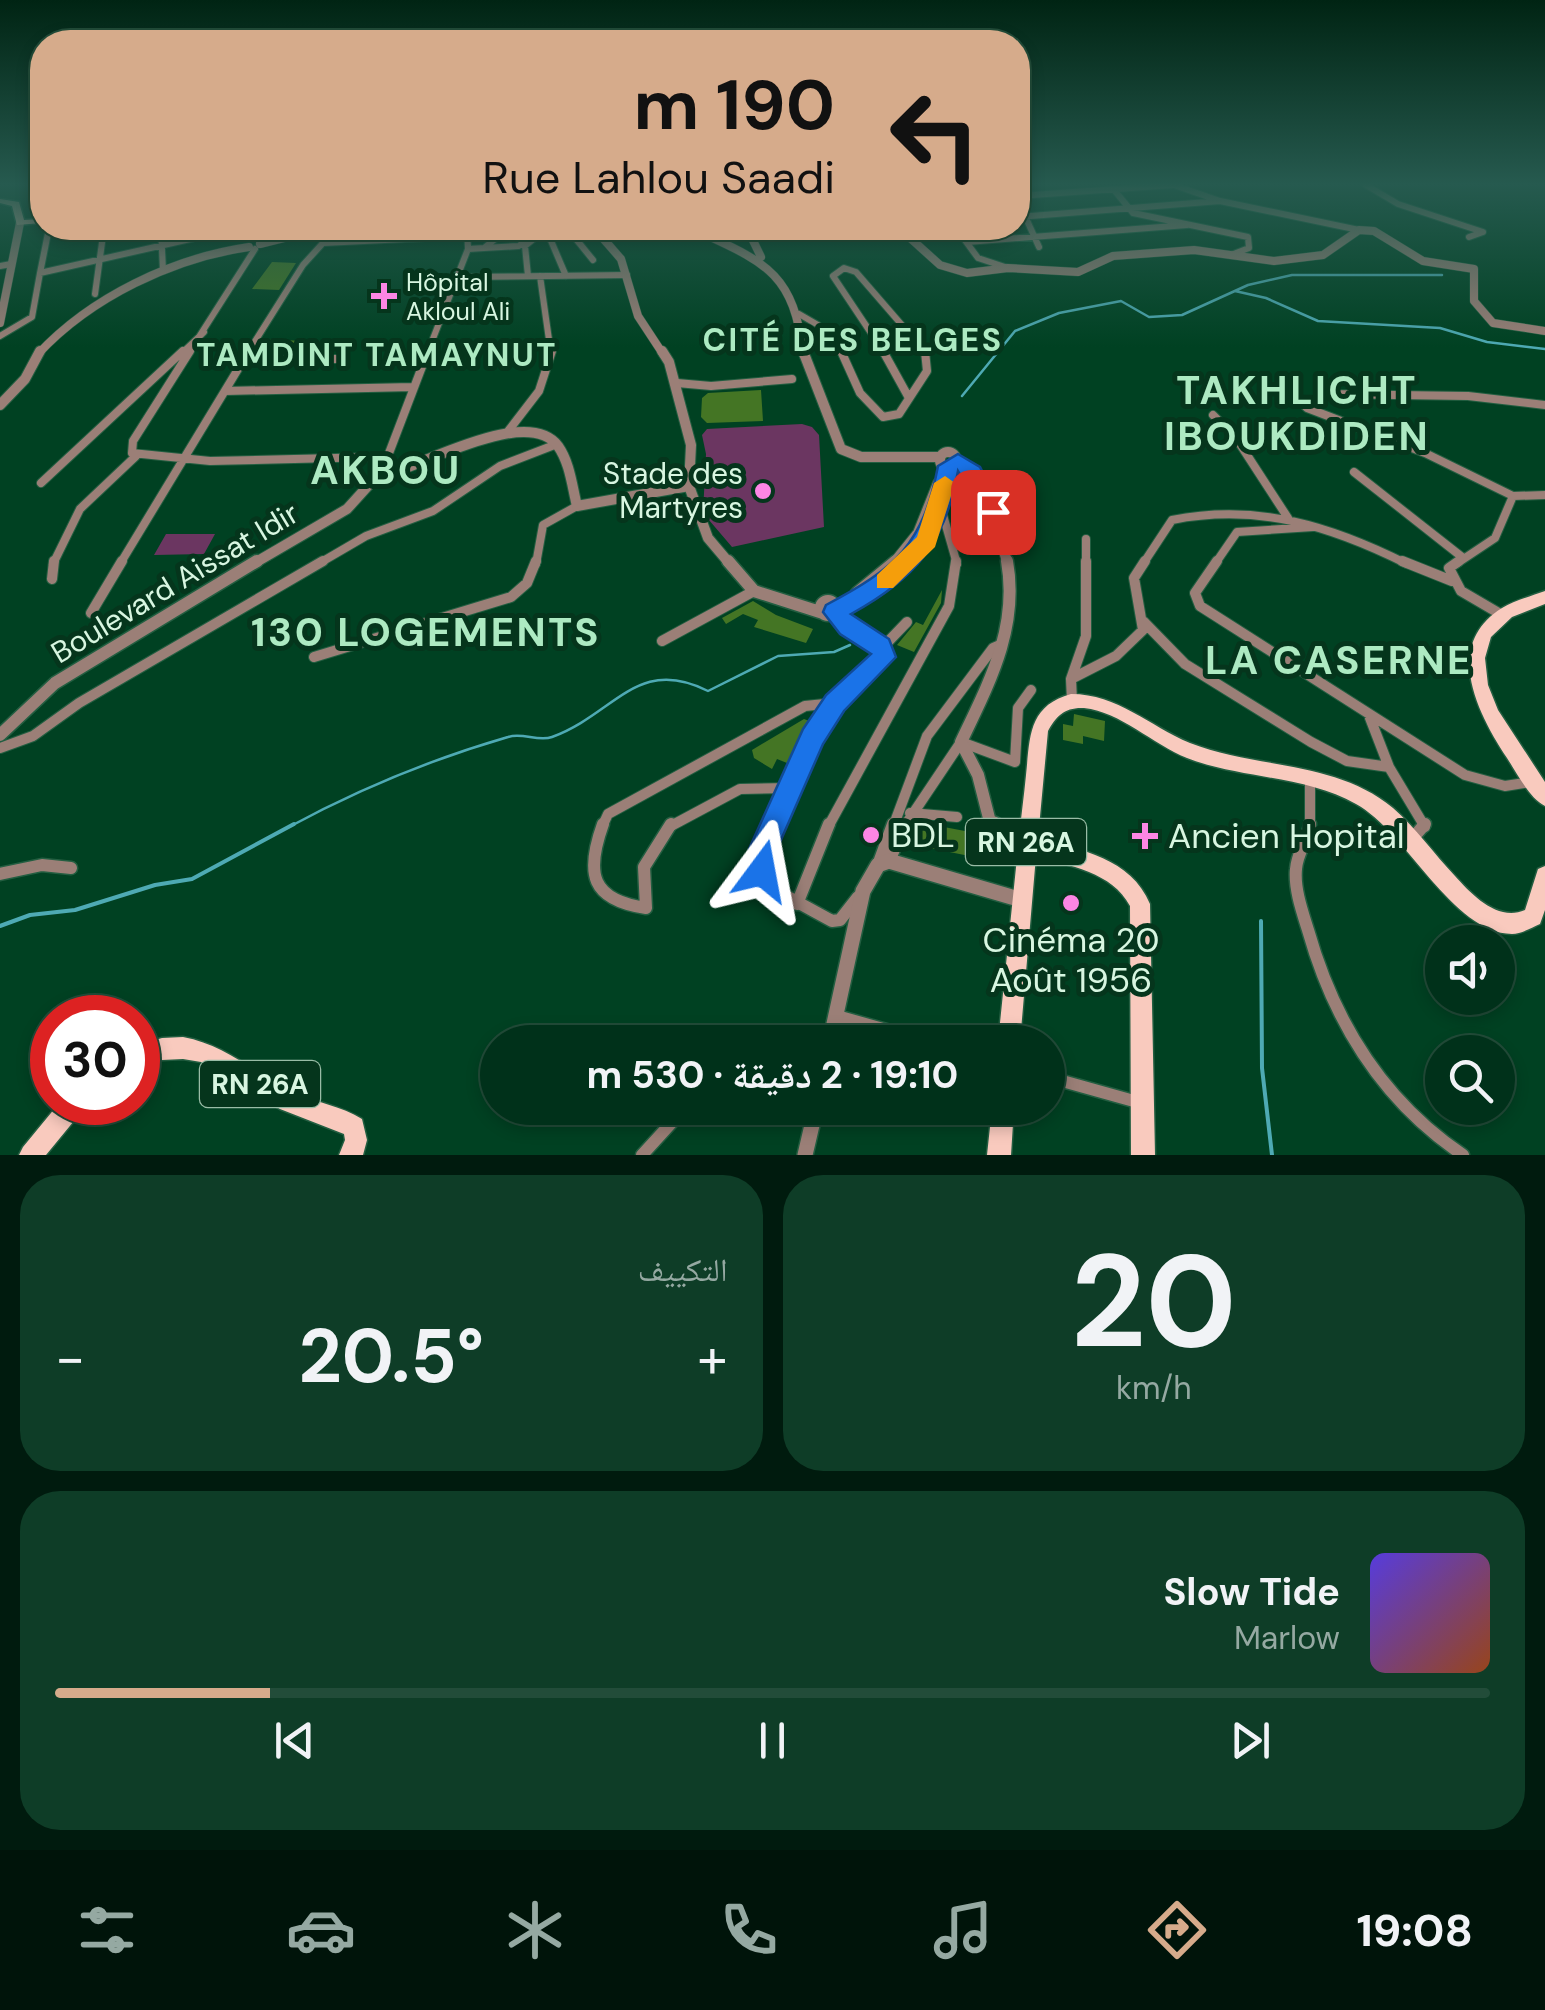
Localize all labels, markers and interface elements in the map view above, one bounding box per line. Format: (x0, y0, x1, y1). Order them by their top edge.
text: 190 m (633, 60, 835, 151)
icon: left (870, 70, 1000, 200)
text: Rue Lahlou Saadi (482, 148, 835, 207)
place label: Hôpital Akloul Ali (406, 266, 510, 328)
marker: Hôpital Akloul Ali (371, 283, 397, 309)
district label: CITÉ DES BELGES (702, 319, 1004, 361)
district label: TAMDINT TAMAYNUT (196, 334, 558, 376)
district label: TAKHLICHT IBOUKDIDEN (1164, 364, 1430, 462)
district label: AKBOU (310, 444, 462, 496)
place label: Stade des Martyres (603, 454, 743, 527)
pin (951, 470, 1036, 555)
marker: Stade des Martyres (752, 480, 774, 502)
icon: arrive (966, 485, 1021, 540)
street label: Boulevard Aissat Idir (44, 493, 306, 672)
district label: 130 LOGEMENTS (251, 606, 601, 658)
district label: LA CASERNE (1205, 634, 1473, 686)
place label: BDL (891, 812, 955, 858)
place label: Ancien Hopital (1168, 813, 1405, 859)
position arrow (710, 819, 814, 923)
road number: RN 26A (966, 819, 1086, 865)
marker: Ancien Hopital (1132, 823, 1158, 849)
marker: BDL (860, 824, 882, 846)
marker: Cinéma 20 Août 1956 (1060, 892, 1082, 914)
place label: Cinéma 20 Août 1956 (983, 917, 1159, 1003)
map controls (1425, 925, 1515, 1125)
button: sound (1425, 925, 1515, 1015)
speed limit sign: 30 (30, 995, 160, 1125)
button: search (1425, 1035, 1515, 1125)
text: 19:10 · 2 دقيقة · 530 m (587, 1050, 958, 1100)
road number: RN 26A (200, 1061, 320, 1107)
text: 20 (1071, 1217, 1237, 1386)
text: التكييف (638, 1249, 728, 1291)
text: 20.5° (298, 1308, 484, 1405)
text: − (55, 1322, 85, 1394)
text: + (697, 1322, 727, 1394)
text: km/h (1116, 1367, 1192, 1409)
text: Slow Tide (1163, 1567, 1340, 1617)
text: Marlow (1234, 1617, 1340, 1659)
icon: previous (267, 1713, 322, 1768)
icon: pause (745, 1713, 800, 1768)
icon: next (1223, 1713, 1278, 1768)
icon: filters (72, 1895, 142, 1965)
icon: car (286, 1895, 356, 1965)
icon: climate (500, 1895, 570, 1965)
icon: phone (714, 1895, 784, 1965)
icon: music (928, 1895, 998, 1965)
icon: directions (1142, 1895, 1212, 1965)
text: 19:08 (1356, 1901, 1473, 1960)

